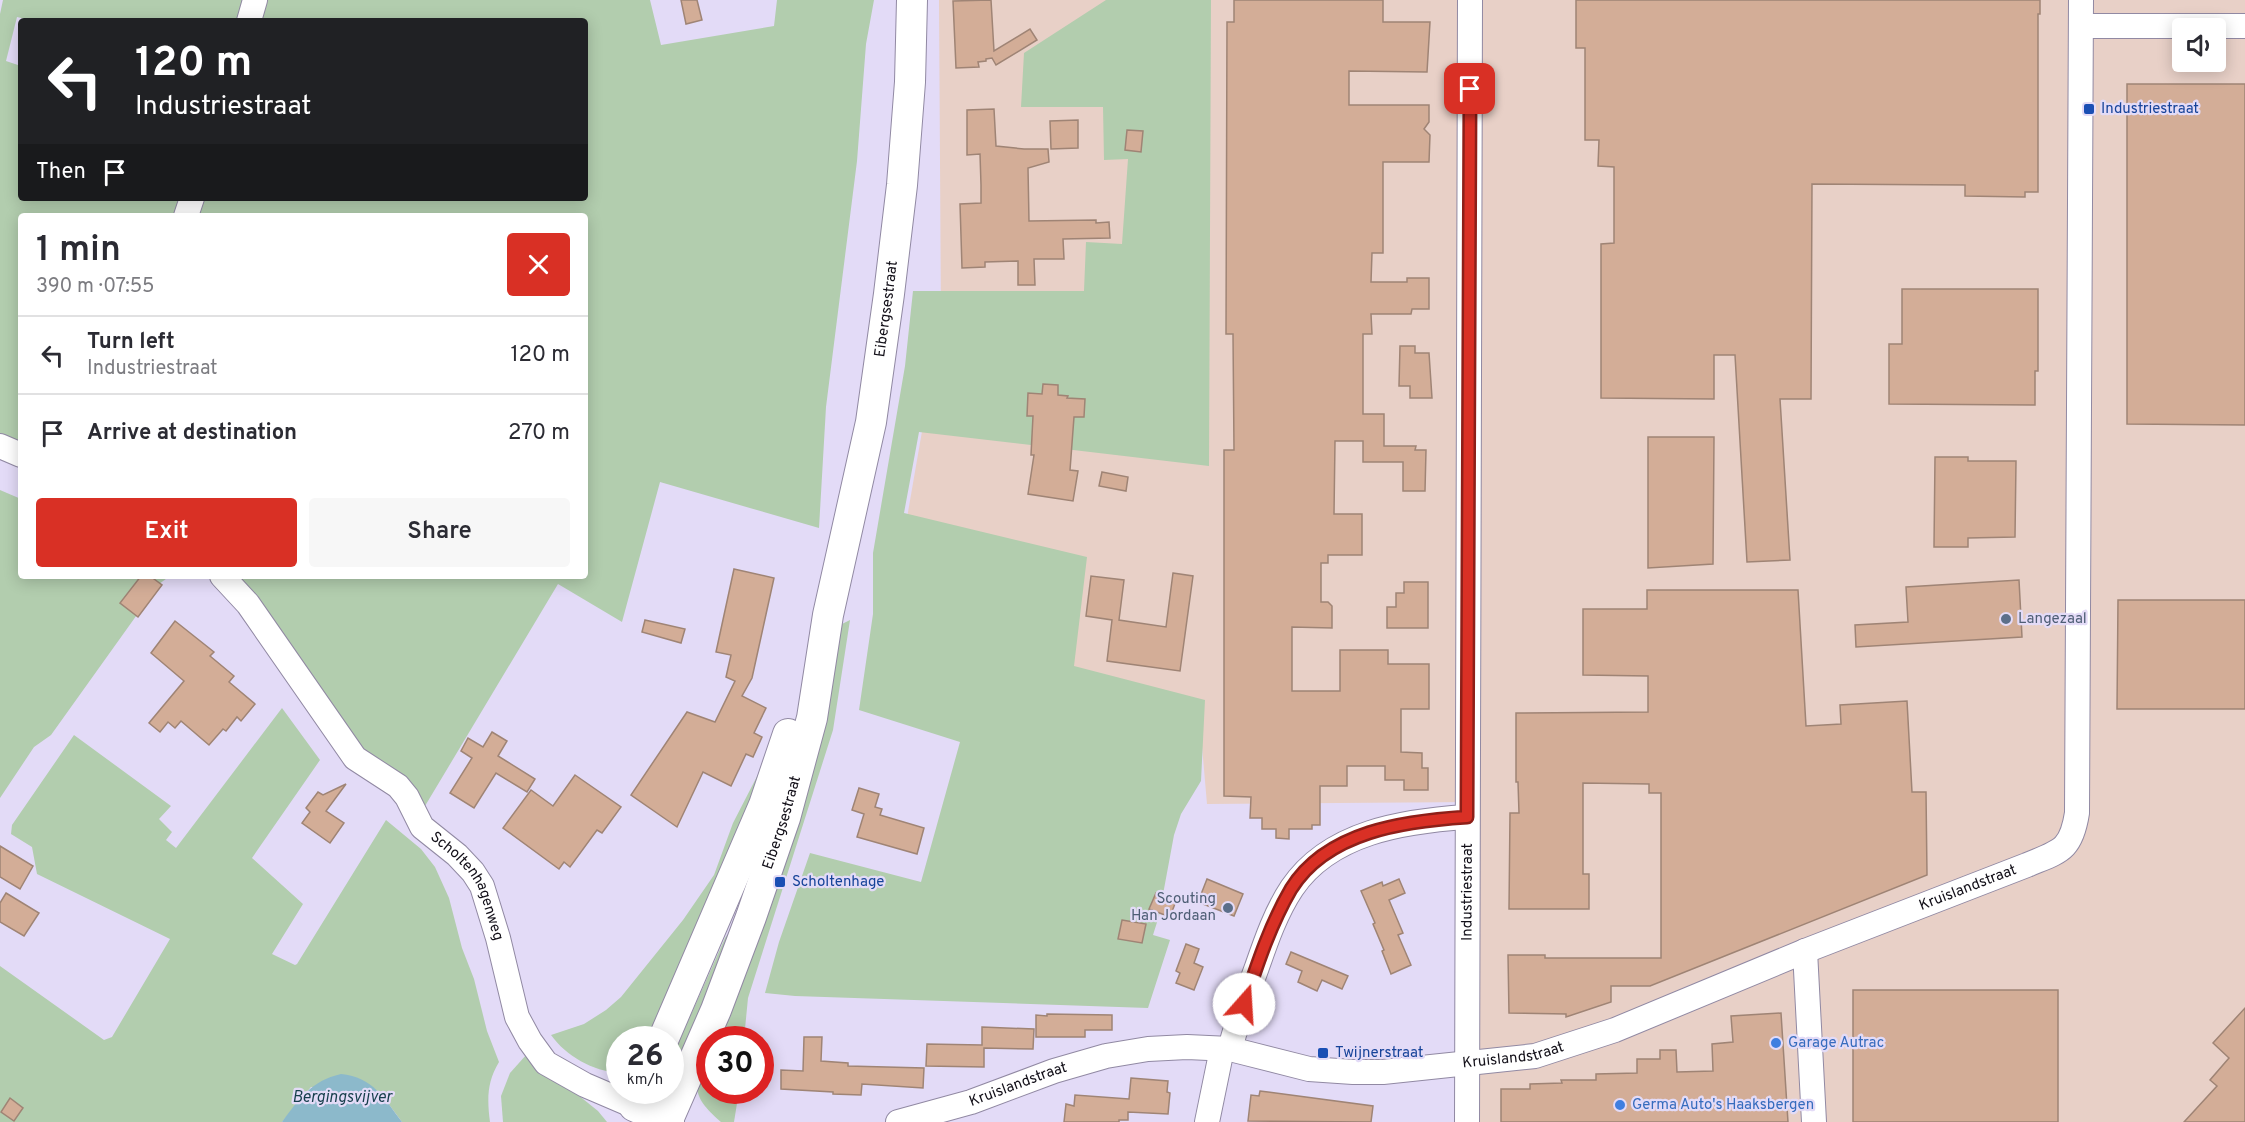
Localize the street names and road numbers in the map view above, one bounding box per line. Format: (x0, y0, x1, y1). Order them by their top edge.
street label: Eibergsestraat (871, 260, 902, 358)
street label: Eibergsestraat (758, 774, 805, 872)
street label: Scholtenhagenweg (426, 828, 508, 943)
street label: Industriestraat (1458, 843, 1477, 941)
street label: Kruislandstraat (1916, 860, 2019, 915)
street label: Kruislandstraat (1461, 1038, 1566, 1073)
street label: Kruislandstraat (967, 1058, 1069, 1111)

